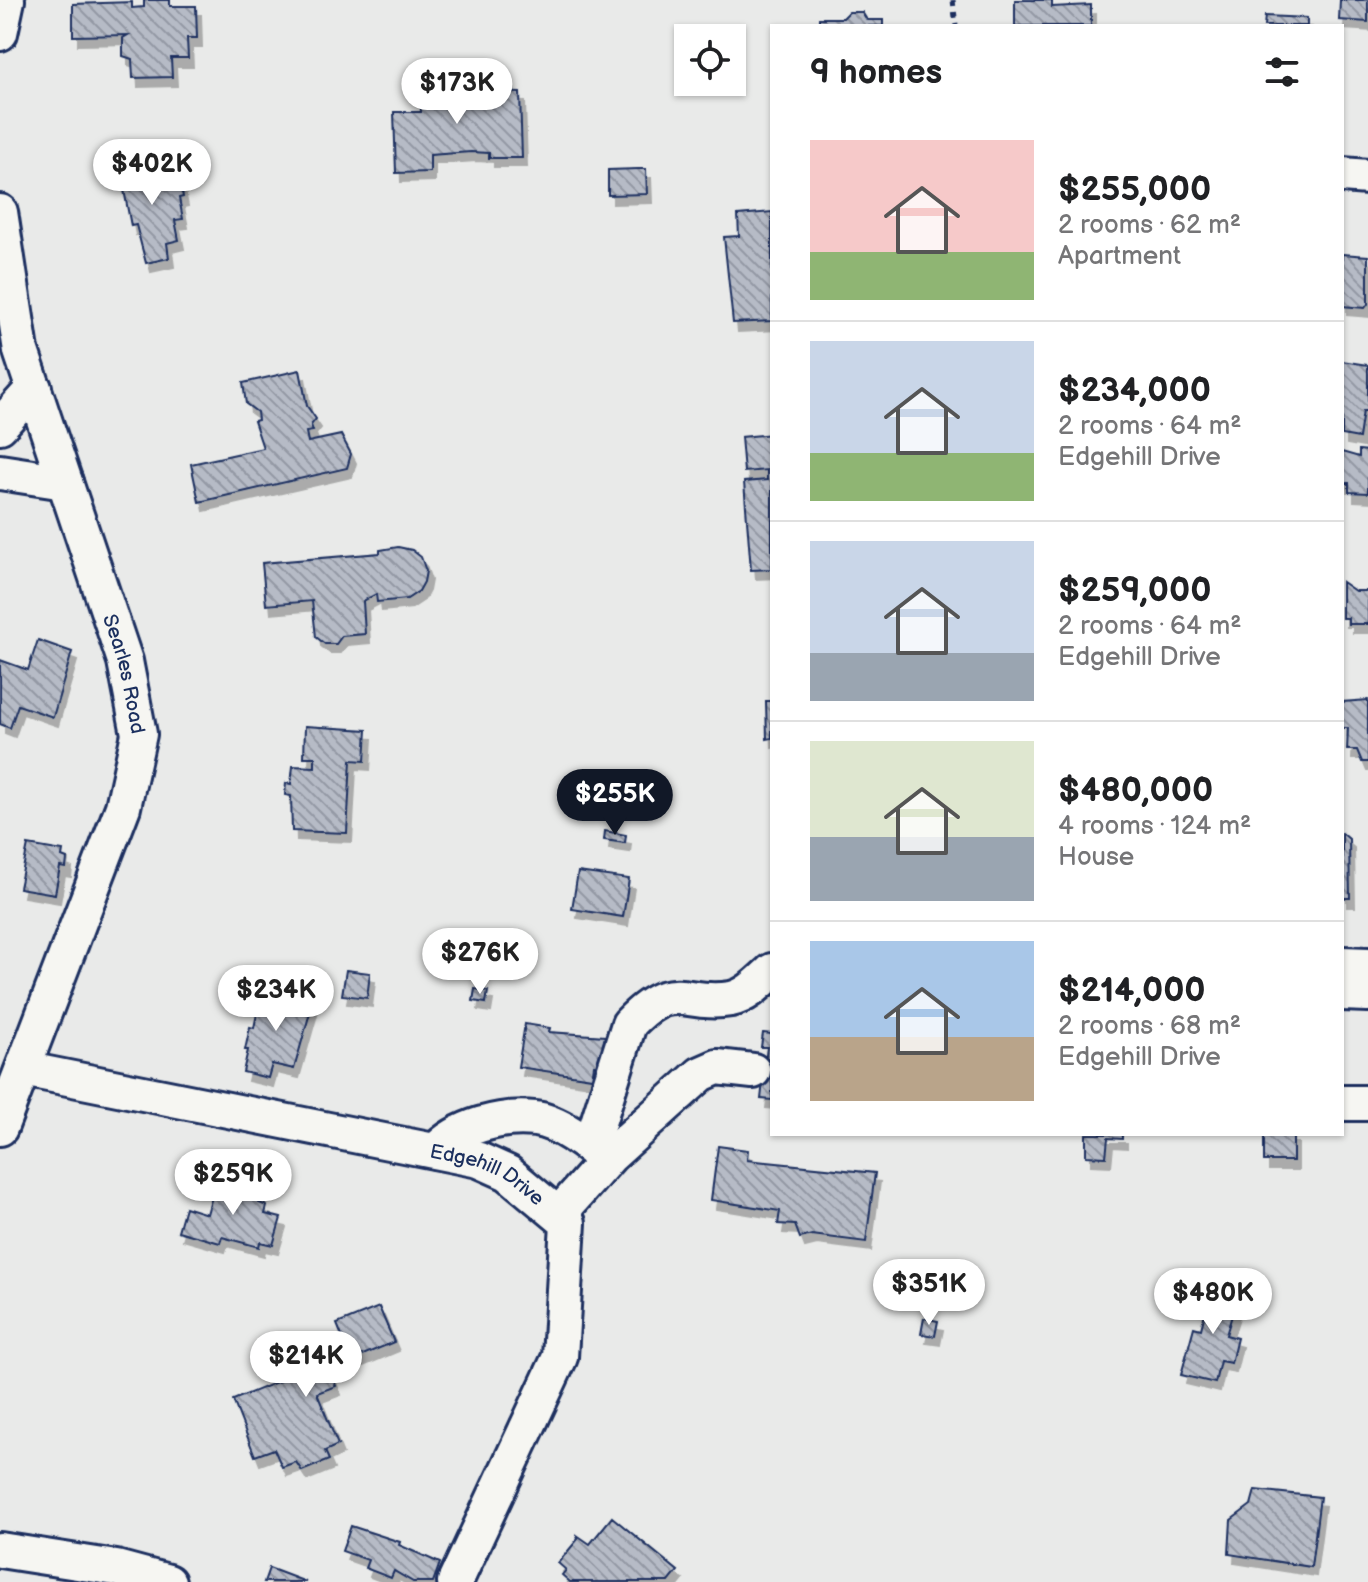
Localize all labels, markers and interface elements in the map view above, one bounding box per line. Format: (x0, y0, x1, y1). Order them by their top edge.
map controls (674, 24, 746, 96)
button: locate (674, 24, 746, 96)
icon: filters (1260, 50, 1304, 94)
text: 9 homes (810, 52, 942, 93)
pin: $173K (401, 58, 513, 126)
text: $173K (419, 68, 495, 99)
pin: $402K (96, 139, 208, 207)
text: $402K (111, 149, 193, 180)
text: $255,000 (1058, 169, 1211, 210)
icon: home (874, 172, 970, 268)
text: 2 rooms · 62 m² (1058, 210, 1241, 241)
text: Apartment (1058, 241, 1181, 272)
text: $234,000 (1058, 370, 1211, 411)
icon: home (874, 373, 970, 469)
text: 2 rooms · 64 m² (1058, 411, 1242, 442)
text: Edgehill Drive (1058, 442, 1221, 473)
text: $259,000 (1058, 570, 1211, 611)
icon: home (874, 573, 970, 669)
street label: Searles Road (97, 611, 150, 736)
text: 2 rooms · 64 m² (1058, 611, 1242, 642)
text: Edgehill Drive (1058, 642, 1221, 673)
pin: $255K (559, 769, 671, 837)
text: $480,000 (1058, 770, 1213, 811)
icon: home (874, 773, 970, 869)
text: $255K (575, 779, 655, 810)
text: 4 rooms · 124 m² (1058, 811, 1251, 842)
text: House (1058, 842, 1134, 873)
pin: $276K (424, 928, 536, 996)
text: $276K (440, 938, 520, 969)
pin: $234K (220, 965, 332, 1033)
text: $214,000 (1058, 970, 1206, 1011)
icon: home (874, 973, 970, 1069)
text: $234K (236, 975, 316, 1006)
text: 2 rooms · 68 m² (1058, 1011, 1241, 1042)
text: Edgehill Drive (1058, 1042, 1221, 1073)
street label: Edgehill Drive (428, 1139, 549, 1211)
pin: $259K (177, 1149, 289, 1217)
text: $259K (193, 1159, 273, 1190)
pin: $351K (873, 1259, 985, 1327)
pin: $480K (1157, 1268, 1269, 1336)
text: $351K (891, 1269, 967, 1300)
text: $480K (1172, 1278, 1254, 1309)
pin: $214K (250, 1331, 362, 1399)
text: $214K (268, 1341, 344, 1372)

